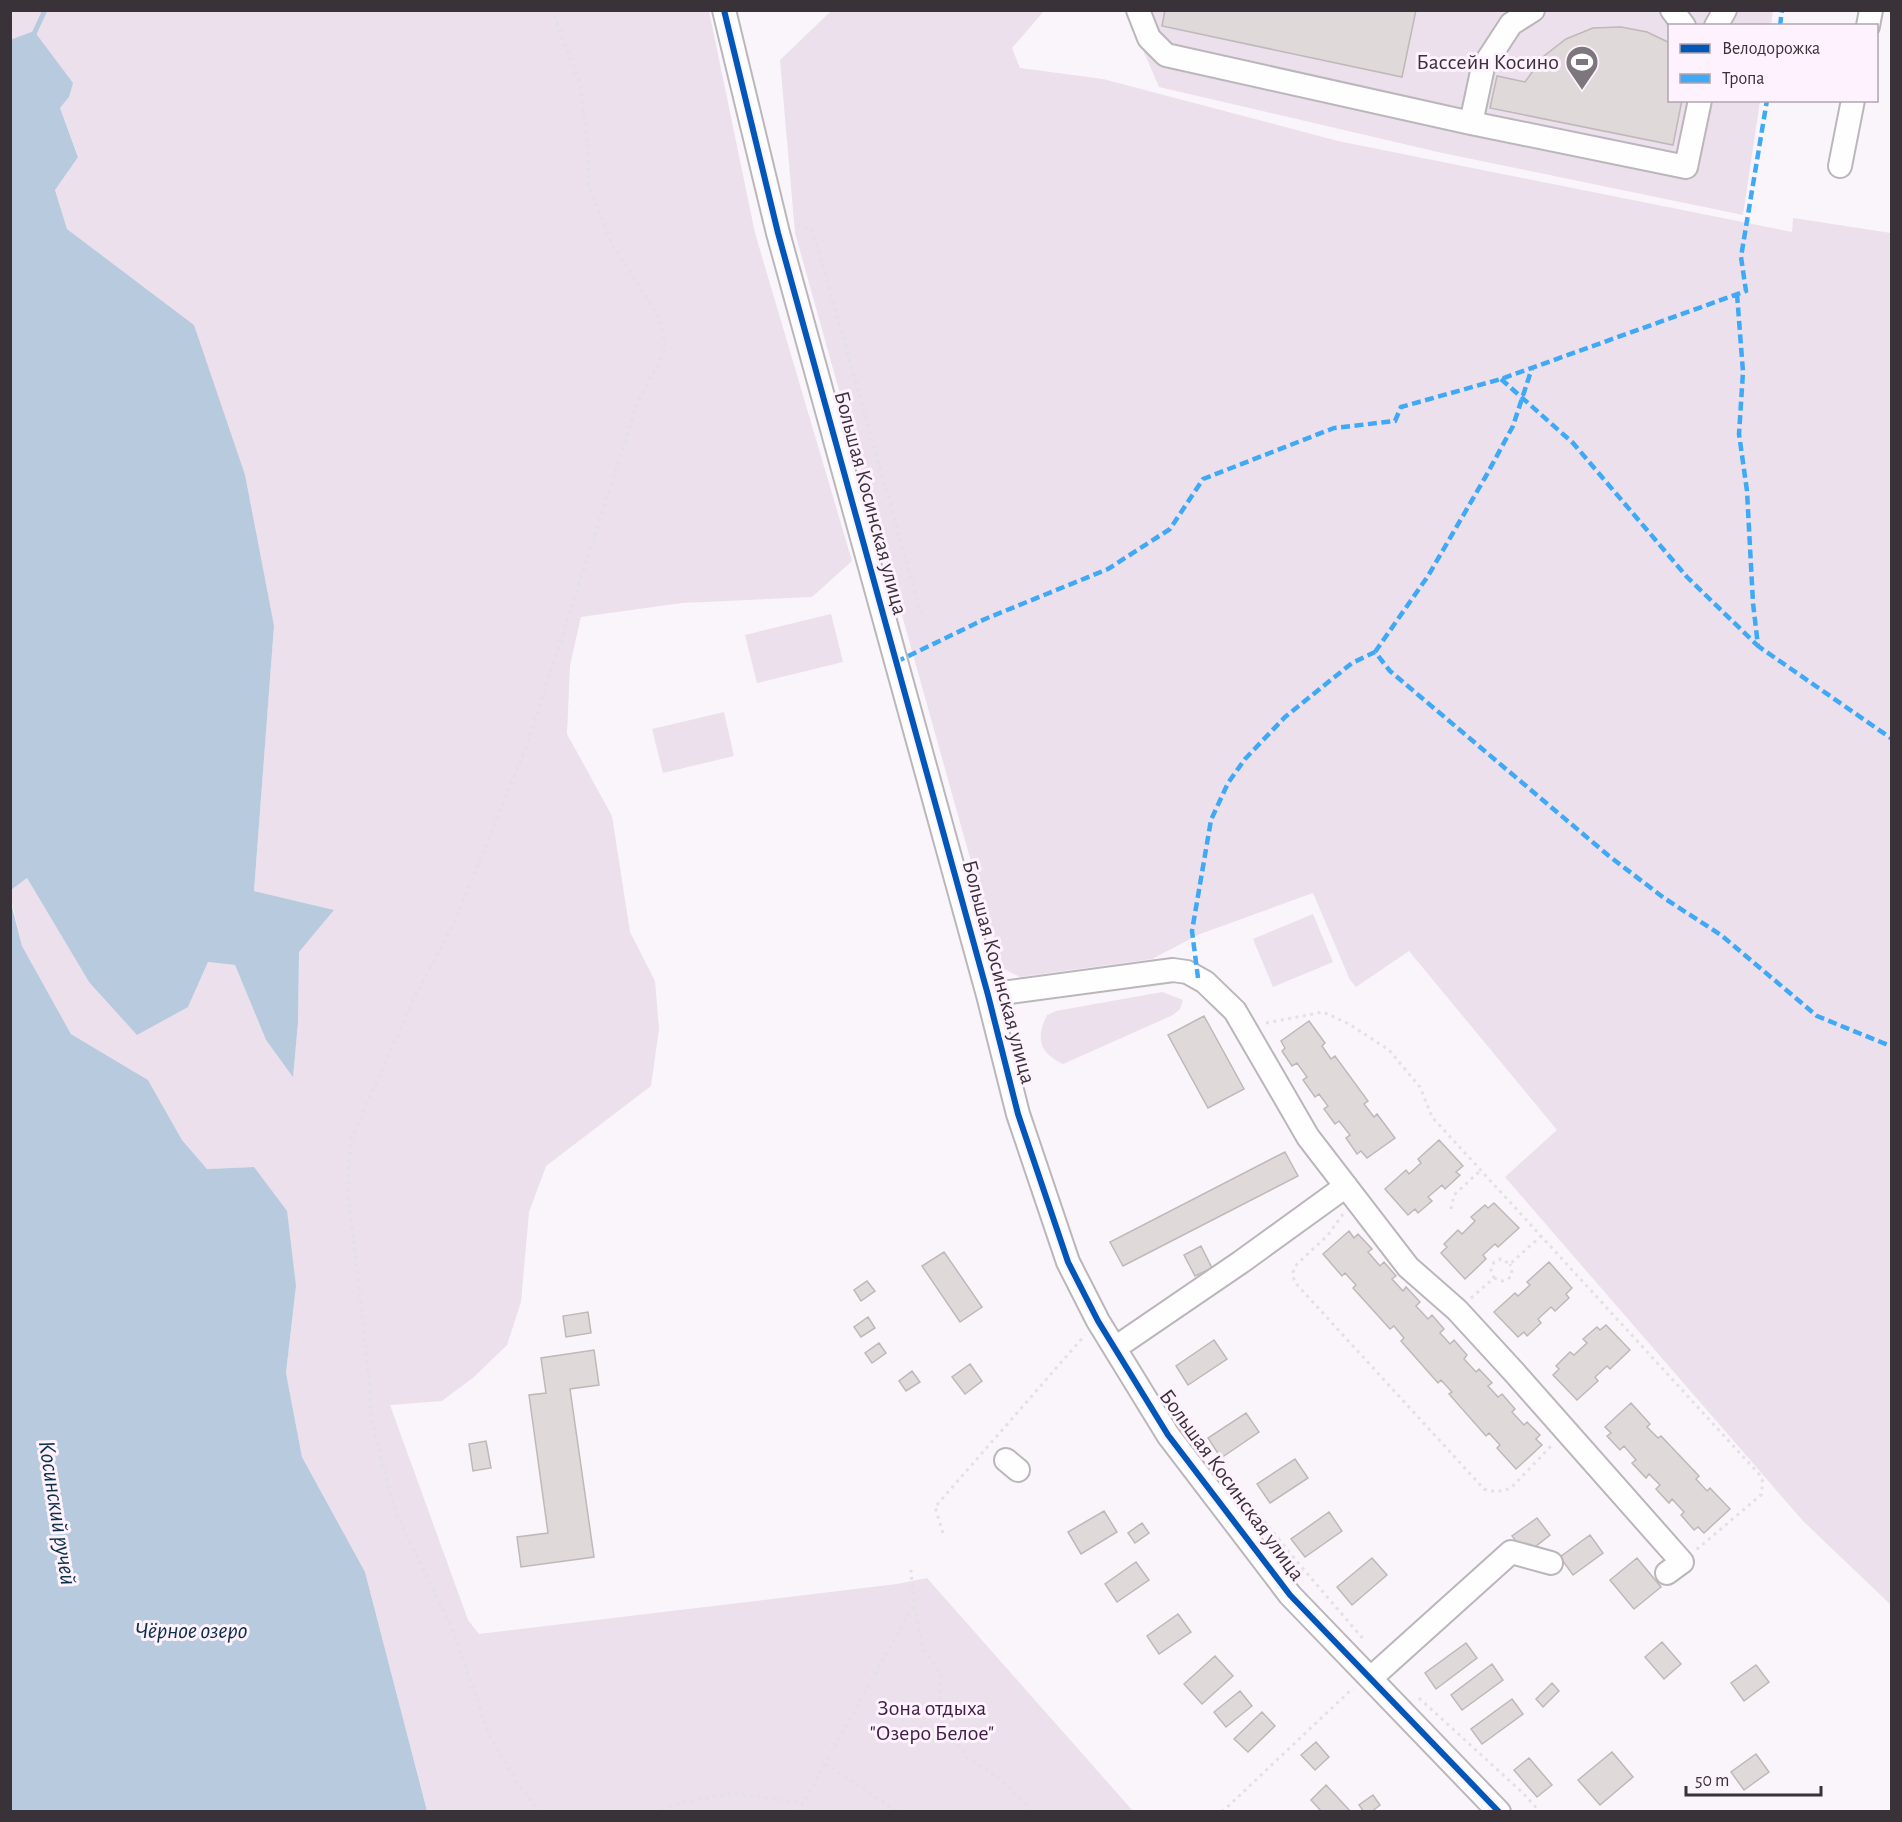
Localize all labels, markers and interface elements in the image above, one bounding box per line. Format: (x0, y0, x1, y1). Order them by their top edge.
legend (1668, 24, 1878, 102)
text: Велодорожка (1722, 40, 1820, 58)
sports icon: Бассейн Косино (1564, 44, 1600, 91)
place label: Бассейн Косино (1416, 51, 1559, 73)
text: Тропа (1722, 70, 1765, 88)
street label: Большая Косинская улица (831, 389, 911, 617)
street label: Большая Косинская улица (959, 858, 1039, 1086)
street label: Большая Косинская улица (1155, 1385, 1309, 1585)
water label: Косинский ручей (34, 1439, 80, 1587)
water label: Чёрное озеро (135, 1619, 247, 1643)
park label: Зона отдыха "Озеро Белое" (870, 1697, 994, 1744)
scale bar (1686, 1759, 1821, 1797)
text: 50 m (1695, 1772, 1729, 1790)

